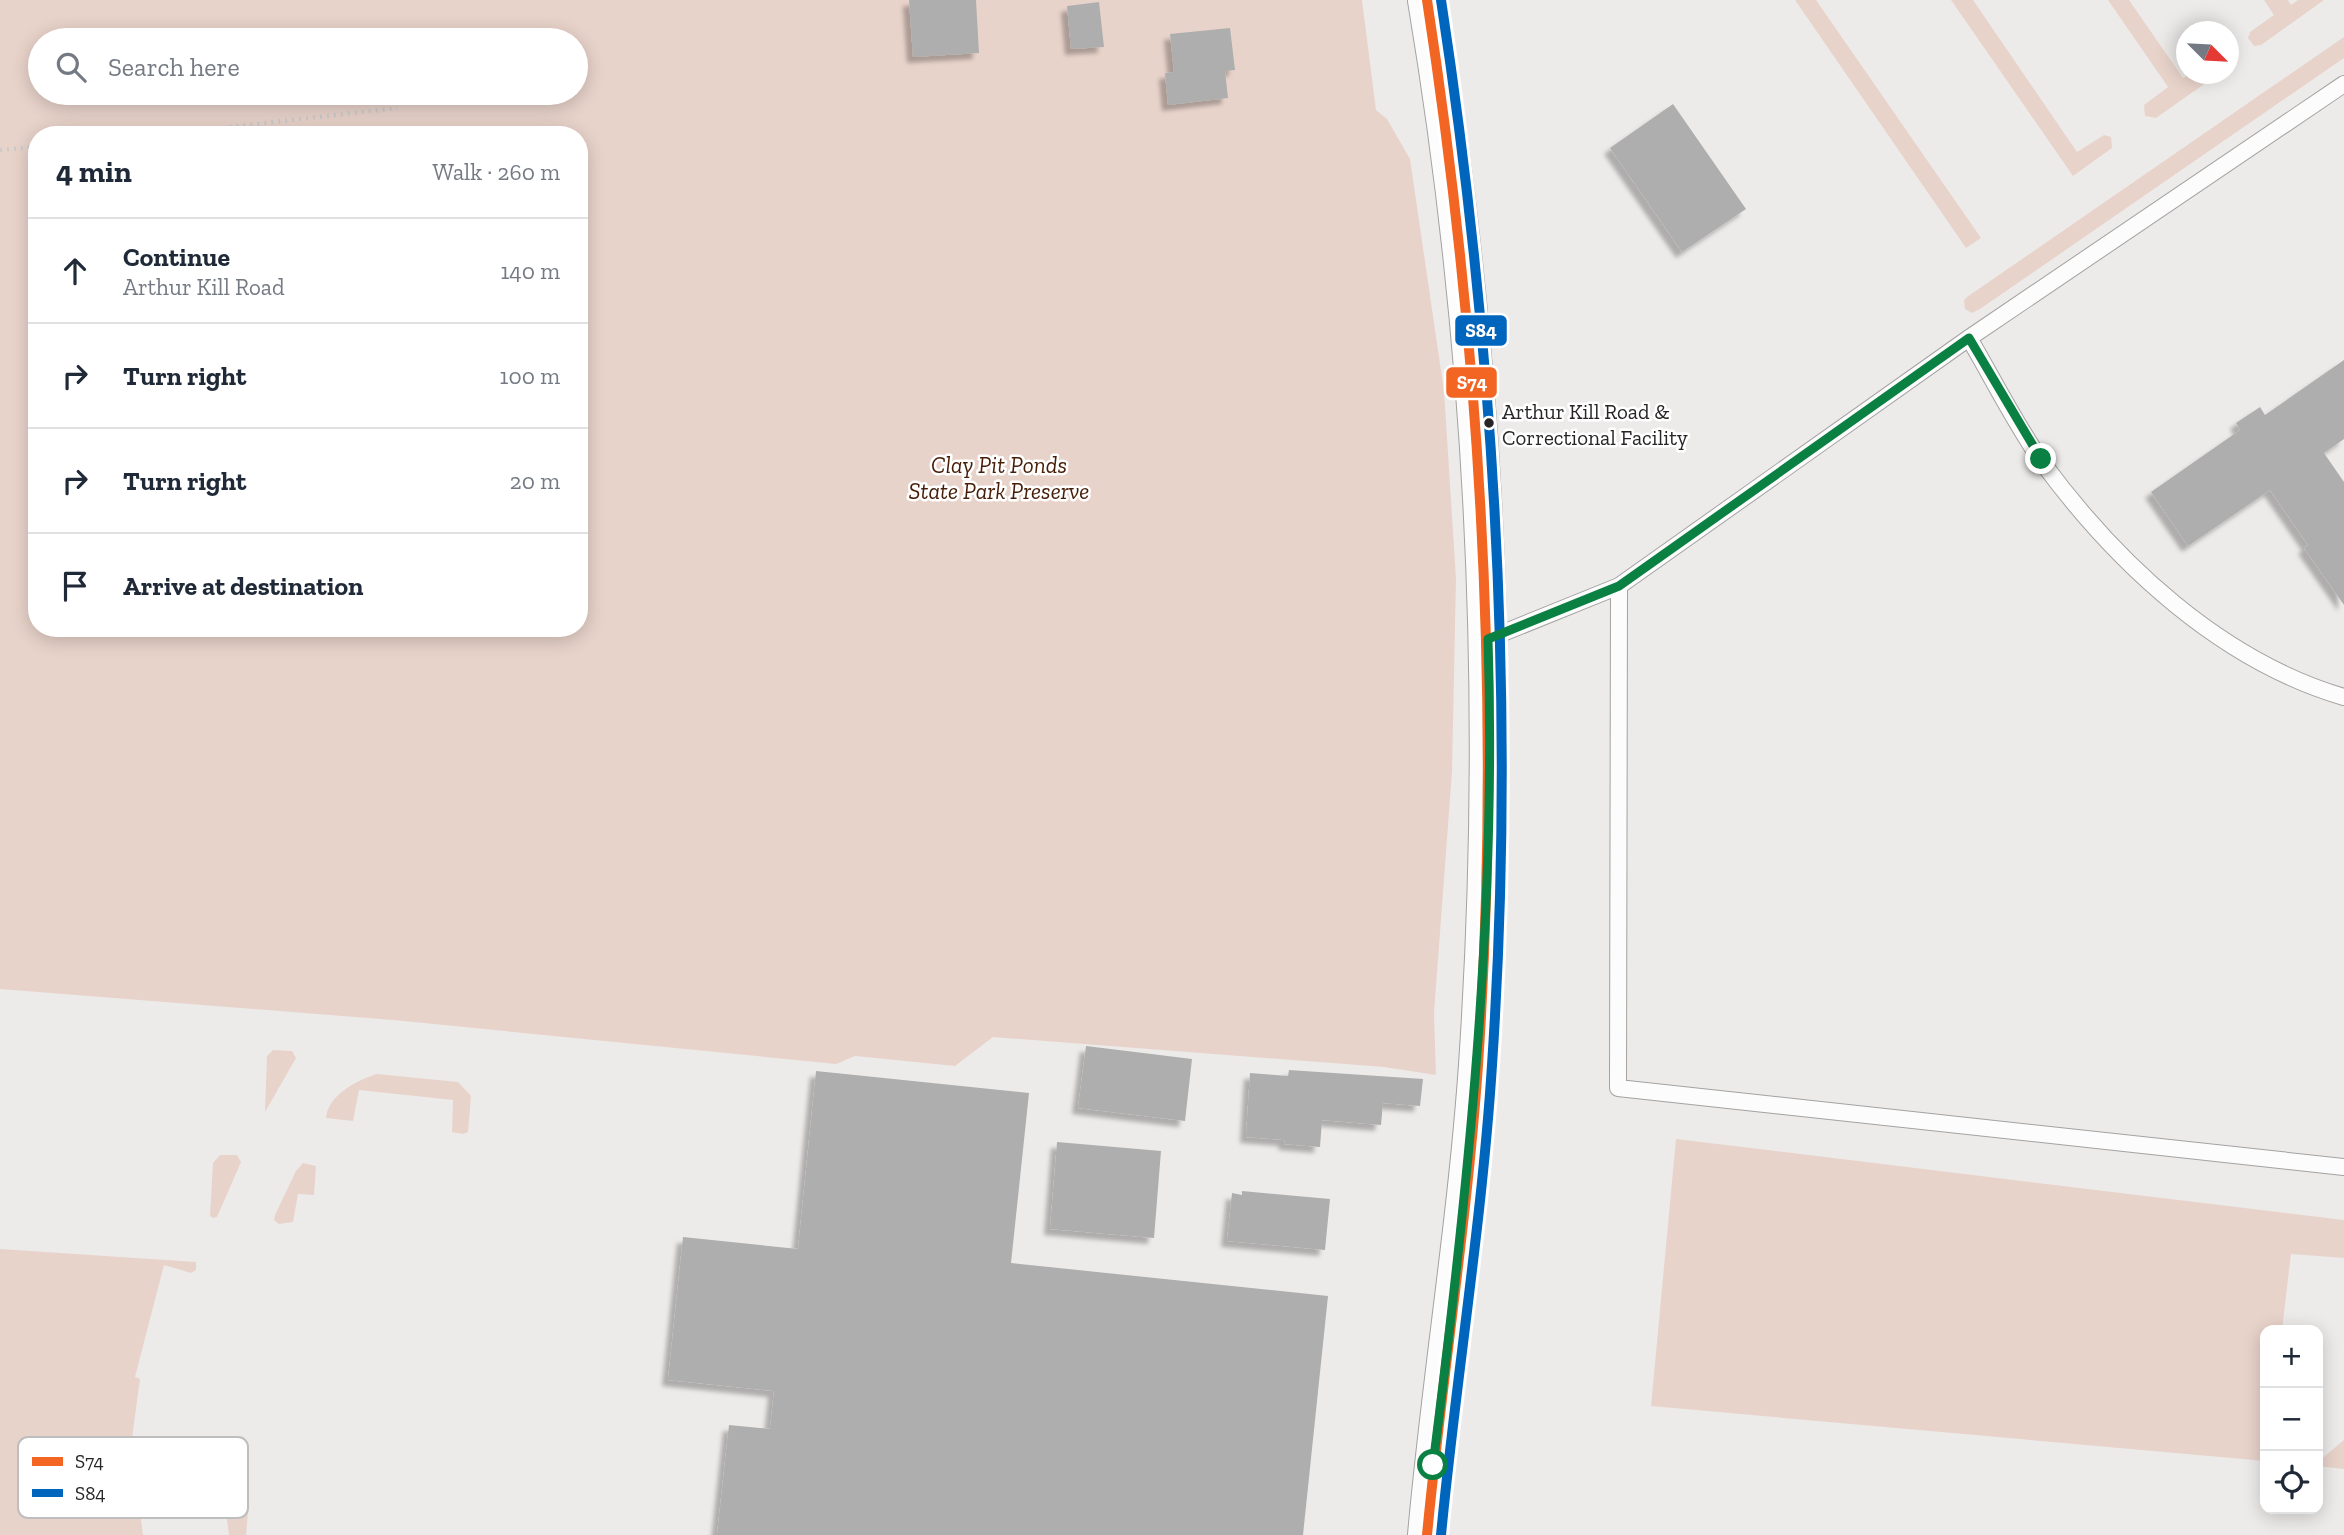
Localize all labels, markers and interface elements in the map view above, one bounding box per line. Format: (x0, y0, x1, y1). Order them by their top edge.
north arrow (2176, 21, 2239, 84)
search box (28, 28, 588, 105)
icon: search (52, 48, 90, 86)
text: Search here (108, 51, 240, 83)
text: 4 min (56, 154, 132, 190)
text: Walk · 260 m (432, 158, 560, 186)
text: Continue (123, 241, 230, 273)
icon: ahead (56, 252, 94, 290)
text: 140 m (500, 257, 560, 285)
text: Arthur Kill Road (123, 273, 285, 301)
line badge: S84 (1454, 314, 1508, 347)
text: S84 (1465, 319, 1497, 342)
icon: right (56, 357, 94, 395)
text: Turn right (123, 360, 246, 392)
text: 100 m (500, 362, 560, 390)
line badge: S74 (1445, 366, 1498, 399)
text: S74 (1457, 371, 1487, 394)
place label: Arthur Kill Road & Correctional Facility (1502, 399, 1688, 450)
marker: Arthur Kill Road & Correctional Facility (1482, 416, 1496, 430)
route end (2025, 443, 2056, 474)
park label: Clay Pit Ponds State Park Preserve (909, 451, 1089, 505)
icon: right (56, 462, 94, 500)
text: Turn right (123, 465, 246, 497)
text: 20 m (510, 467, 560, 495)
icon: arrive (56, 567, 94, 605)
text: Arrive at destination (123, 570, 363, 602)
map controls (2260, 1325, 2323, 1514)
button: + (2260, 1325, 2323, 1388)
button: − (2260, 1388, 2323, 1451)
legend (18, 1437, 248, 1518)
route start (1417, 1449, 1448, 1480)
text: S74 (75, 1450, 104, 1473)
button: locate (2260, 1451, 2323, 1514)
text: S84 (75, 1482, 106, 1505)

